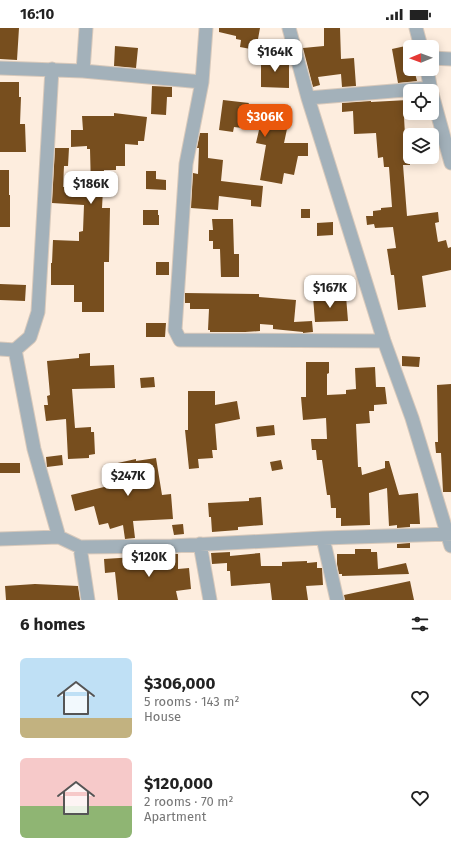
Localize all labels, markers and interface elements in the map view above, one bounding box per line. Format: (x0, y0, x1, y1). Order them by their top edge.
text: 16:10 (20, 5, 54, 23)
pin: $164K (247, 39, 303, 73)
north arrow (403, 40, 439, 76)
map controls (403, 40, 439, 164)
text: $164K (257, 44, 293, 59)
button: locate (403, 84, 439, 120)
pin: $306K (237, 104, 293, 138)
text: $306K (246, 109, 284, 124)
button: layers (403, 128, 439, 164)
pin: $186K (63, 171, 119, 205)
text: $186K (73, 176, 109, 191)
pin: $167K (302, 275, 358, 309)
text: $167K (313, 280, 347, 295)
pin: $247K (100, 463, 156, 497)
text: $247K (111, 468, 145, 483)
pin: $120K (121, 544, 177, 578)
text: $120K (131, 549, 167, 564)
icon: filters (409, 613, 431, 635)
text: 6 homes (20, 614, 85, 635)
text: $306,000 (144, 673, 215, 694)
icon: home (52, 674, 100, 722)
icon: heart (409, 687, 431, 709)
text: 5 rooms · 143 m² (144, 694, 240, 709)
text: House (144, 709, 181, 724)
text: $120,000 (144, 773, 213, 794)
icon: home (52, 774, 100, 822)
icon: heart (409, 787, 431, 809)
text: 2 rooms · 70 m² (144, 794, 234, 809)
text: Apartment (144, 809, 206, 824)

